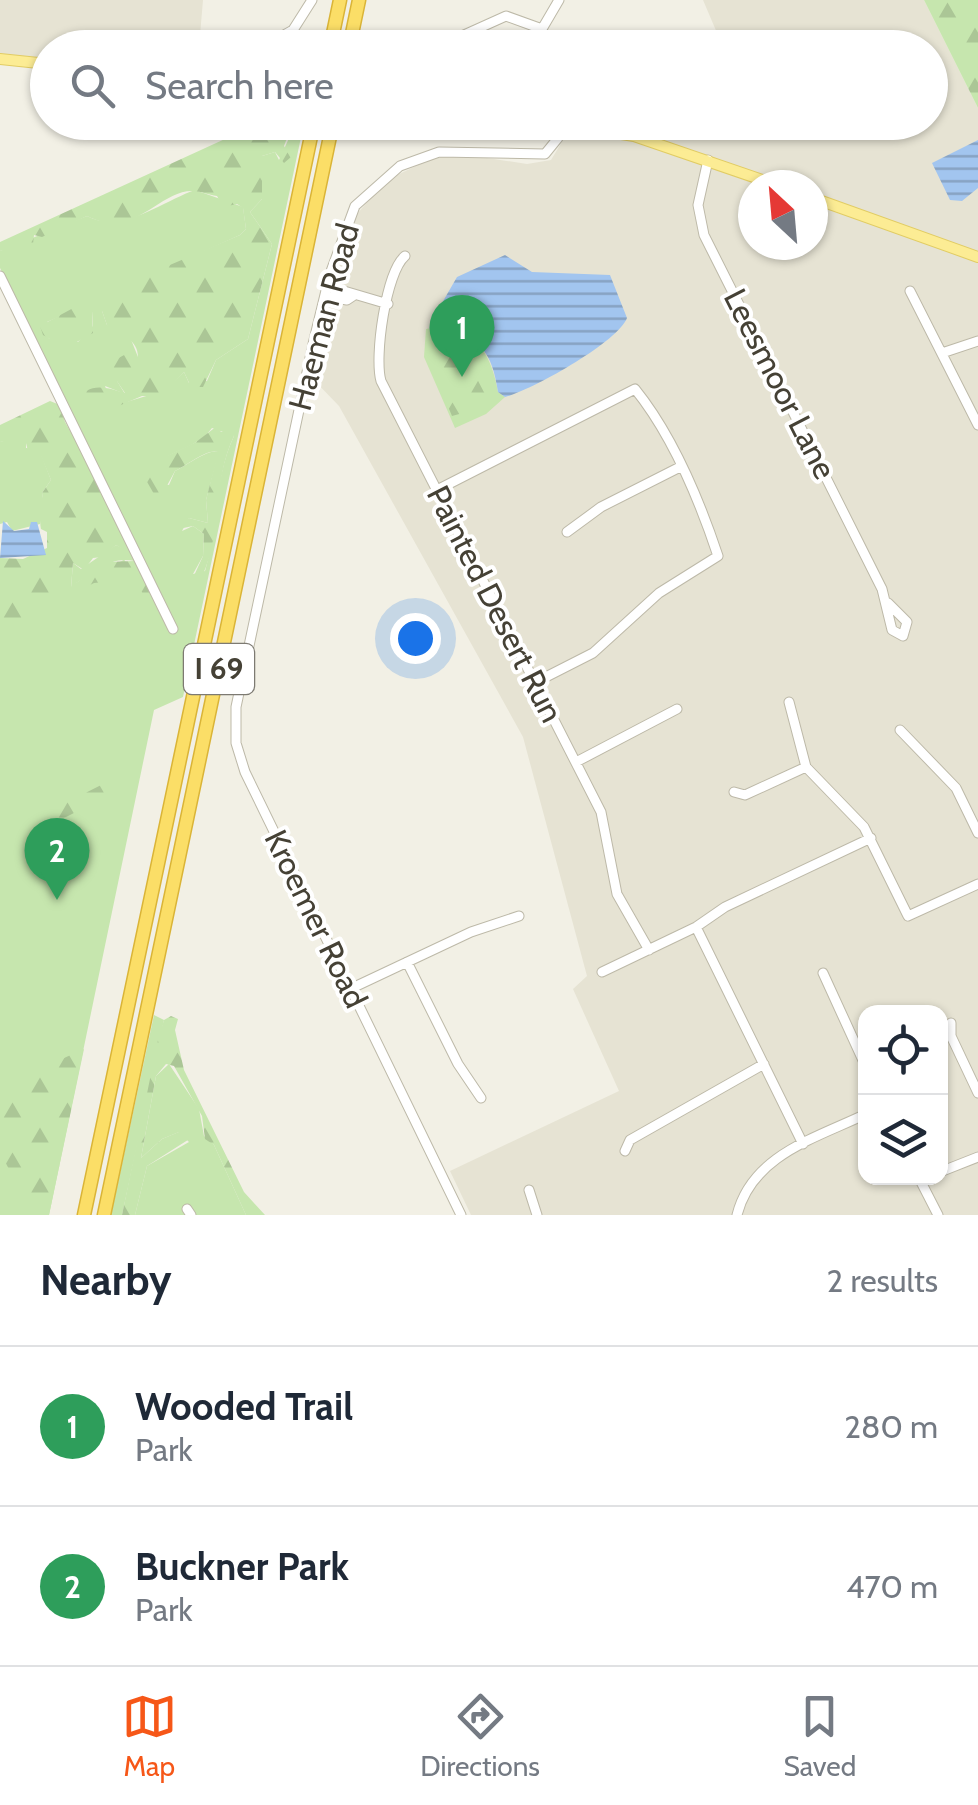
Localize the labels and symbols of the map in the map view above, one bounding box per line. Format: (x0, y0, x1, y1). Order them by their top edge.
north arrow (738, 170, 828, 260)
street label: Haeman Road (280, 219, 367, 415)
street label: Leesmoor Lane (716, 282, 845, 485)
pin: 1 (430, 294, 494, 377)
street label: Painted Desert Run (419, 479, 572, 729)
your location (390, 613, 441, 664)
road number: I 69 (184, 644, 254, 694)
pin: 2 (24, 818, 90, 900)
street label: Kroemer Road (257, 824, 376, 1014)

